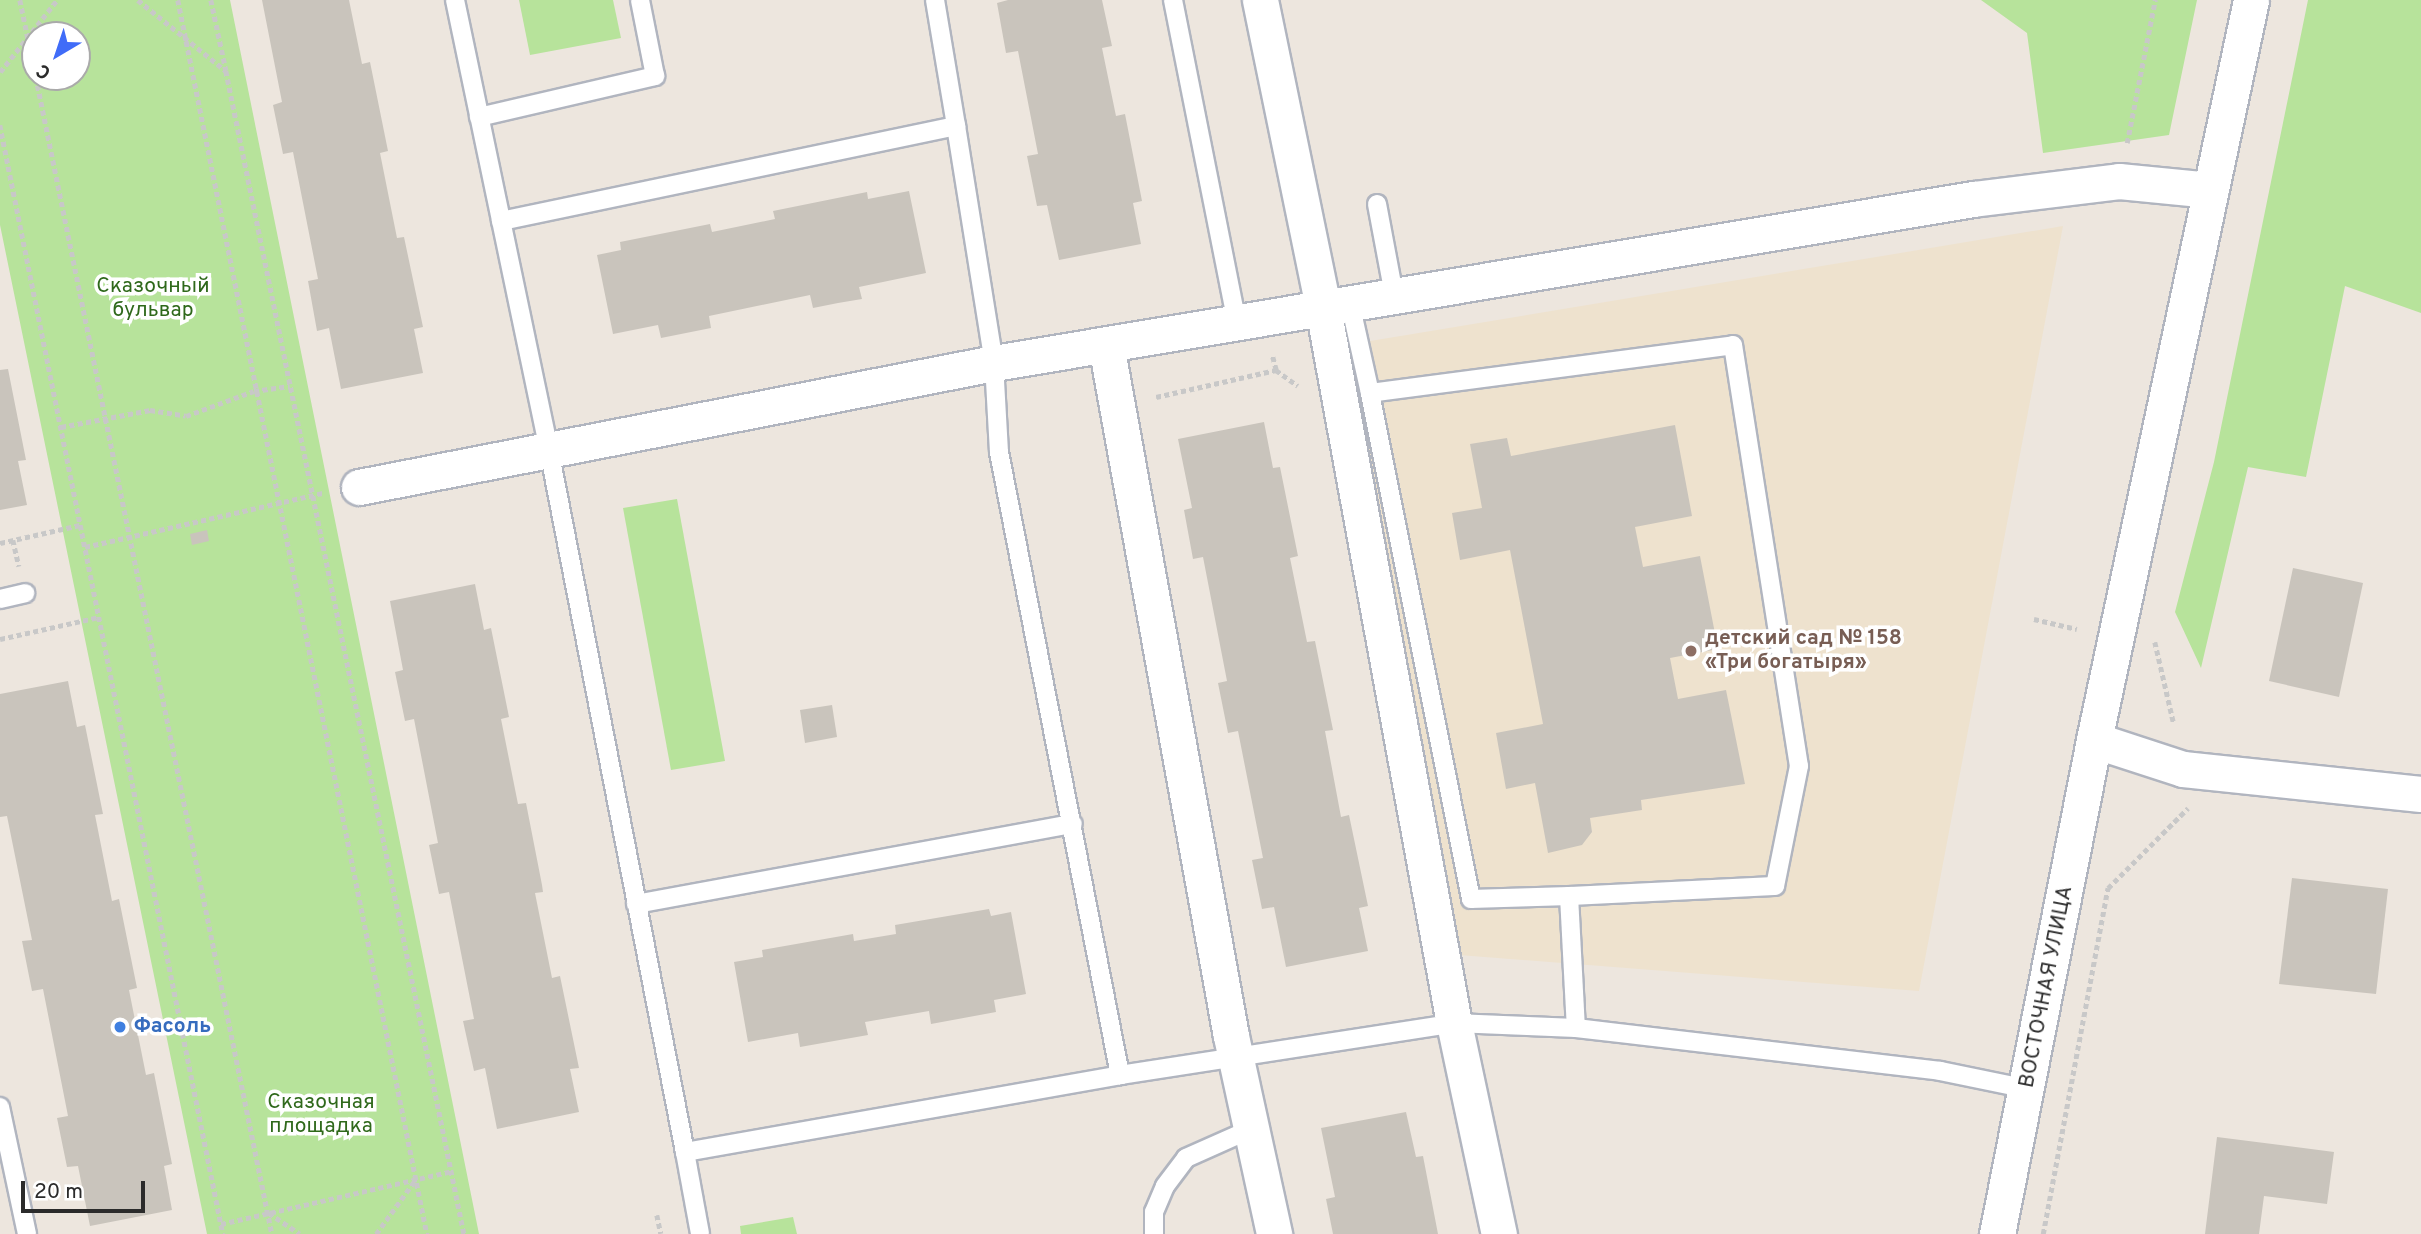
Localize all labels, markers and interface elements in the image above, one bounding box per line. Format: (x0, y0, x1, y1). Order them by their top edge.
north arrow (21, 21, 91, 91)
text: С (32, 58, 56, 84)
park label: Сказочный бульвар (96, 274, 210, 324)
place label: детский сад № 158 «Три богатыря» (1705, 626, 1902, 676)
marker: детский сад № 158 «Три богатыря» (1683, 643, 1699, 659)
street label: ВОСТОЧНАЯ УЛИЦА (2015, 884, 2079, 1090)
place label: Фасоль (134, 1014, 211, 1040)
marker: Фасоль (112, 1019, 128, 1035)
park label: Сказочная площадка (267, 1090, 375, 1140)
scale bar (24, 1168, 149, 1212)
text: 20 m (34, 1179, 83, 1206)

